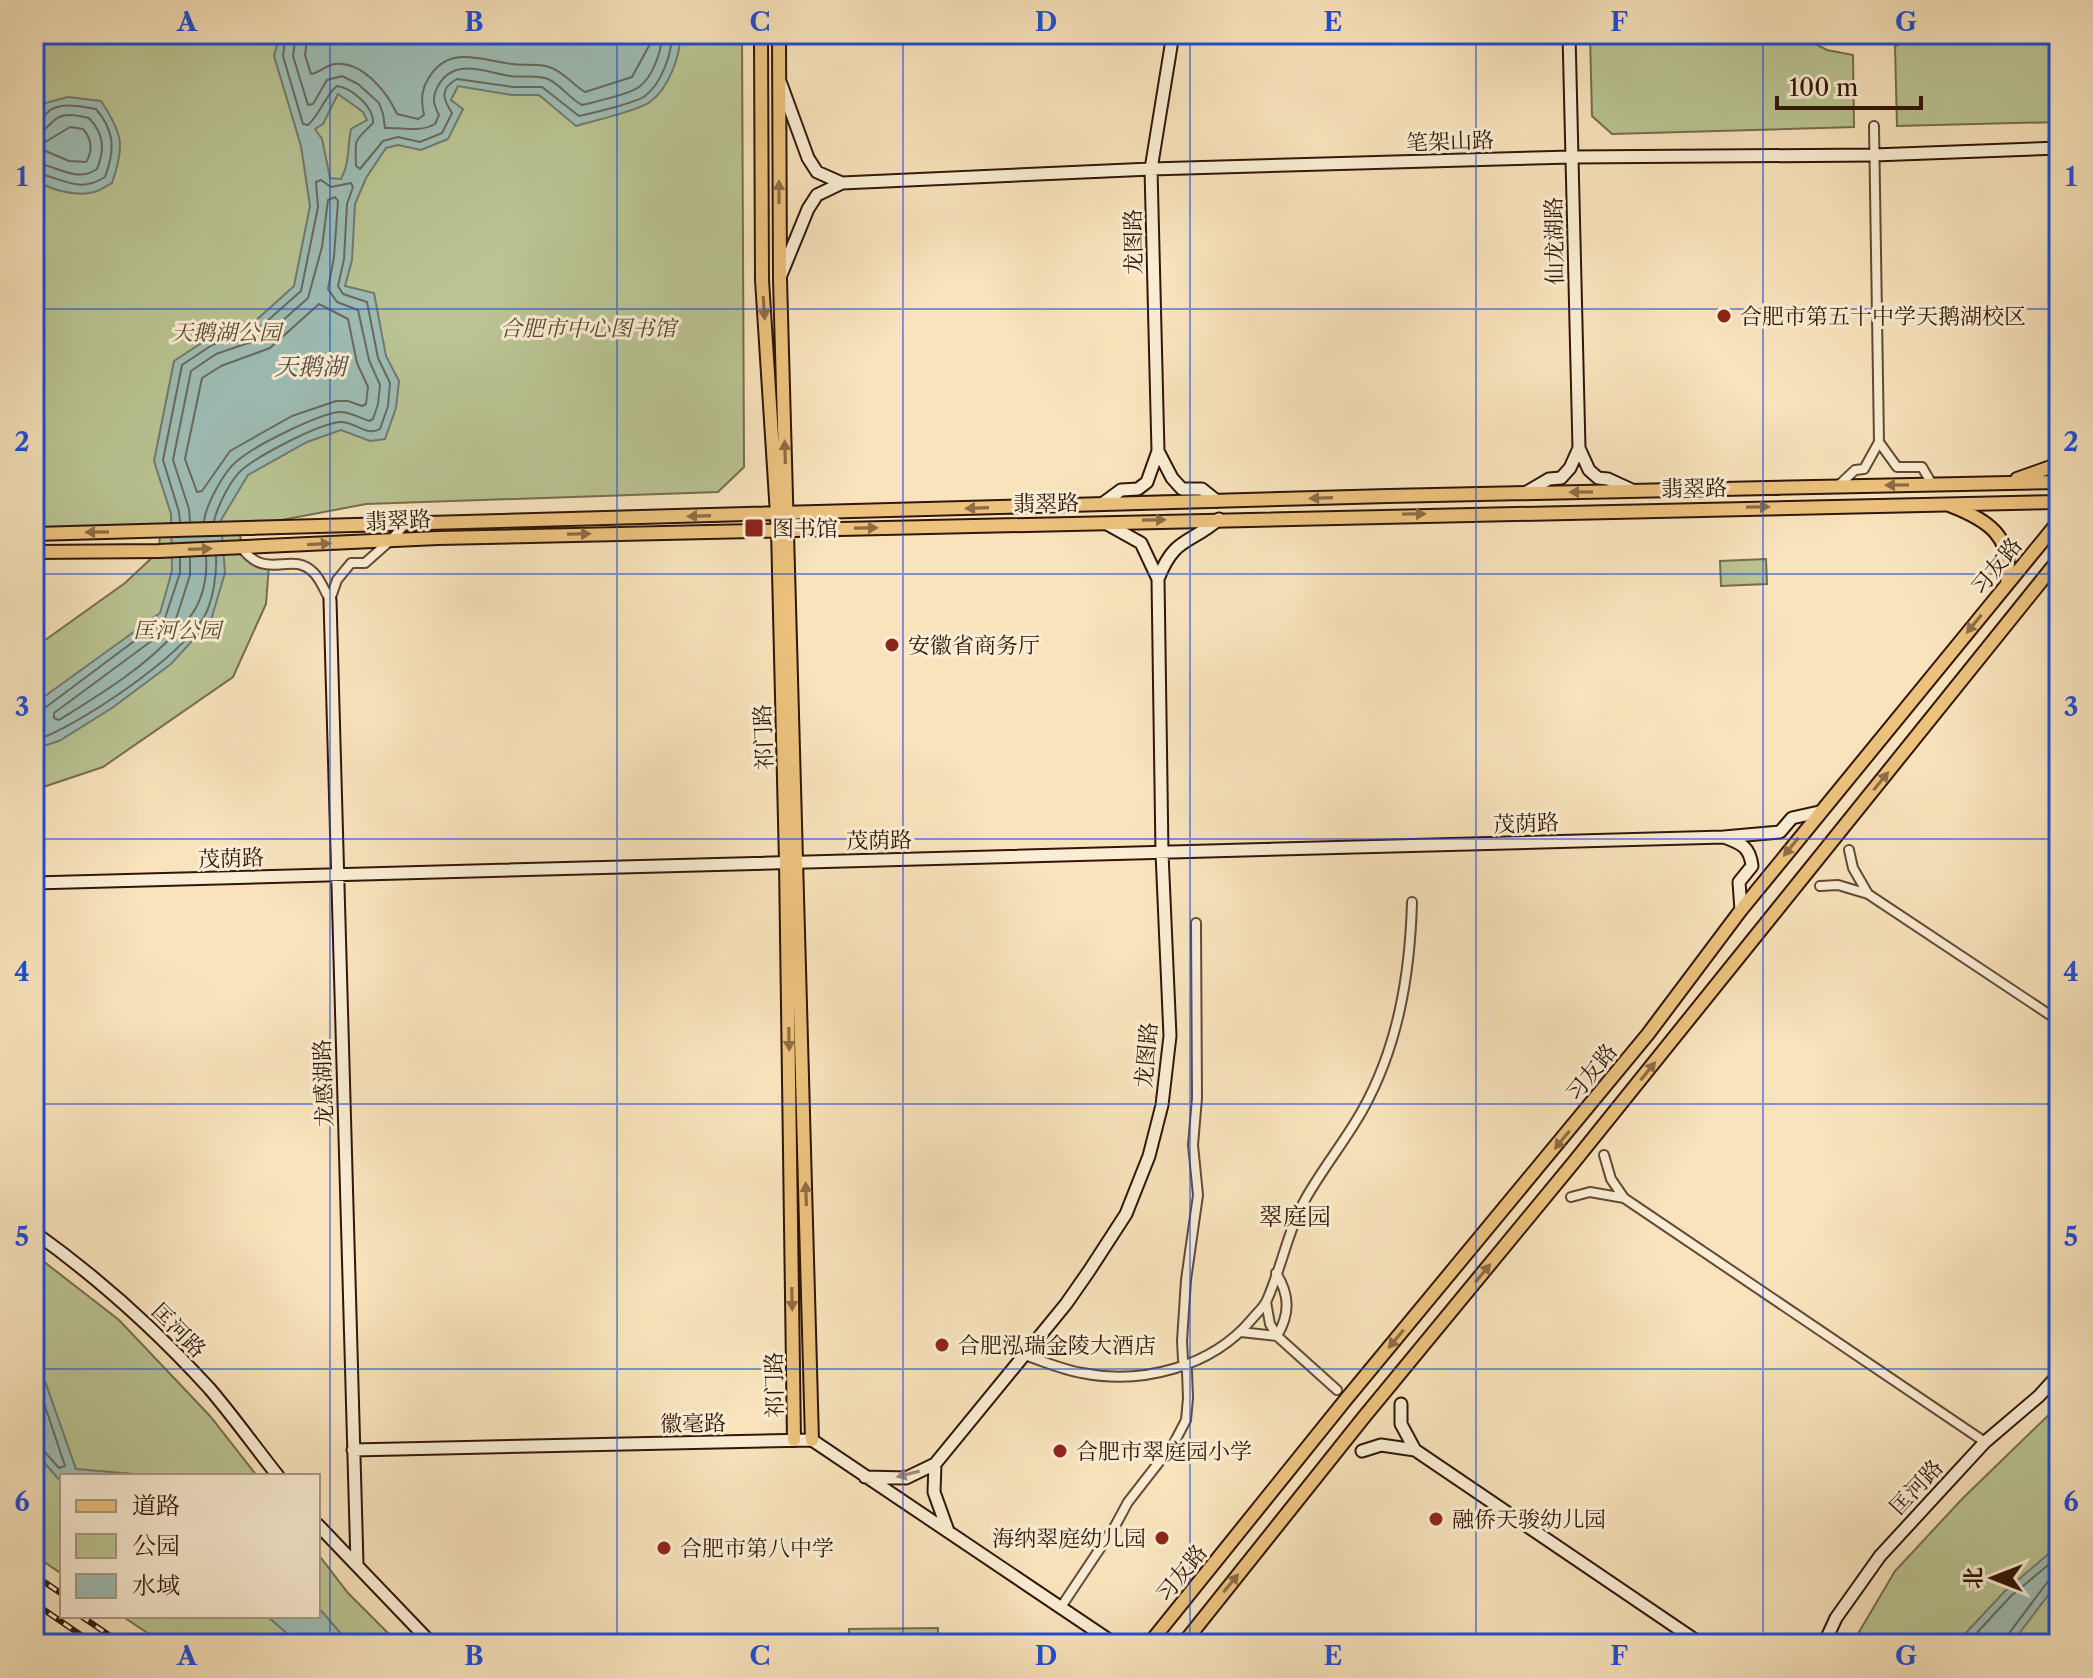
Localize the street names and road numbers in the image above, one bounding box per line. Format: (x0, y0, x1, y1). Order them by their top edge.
street label: 笔架山路 (1406, 126, 1494, 157)
street label: 仙龙湖路 (1540, 197, 1569, 285)
street label: 龙图路 (1119, 209, 1148, 275)
street label: 翡翠路 (1661, 474, 1727, 503)
street label: 翡翠路 (1013, 489, 1079, 518)
street label: 翡翠路 (364, 505, 432, 536)
street label: 习友路 (1965, 532, 2028, 600)
street label: 祁门路 (749, 704, 778, 770)
street label: 茂荫路 (1493, 809, 1559, 838)
street label: 茂荫路 (846, 826, 912, 855)
street label: 茂荫路 (198, 844, 264, 873)
street label: 龙图路 (1130, 1021, 1163, 1089)
street label: 习友路 (1560, 1038, 1623, 1106)
street label: 龙感湖路 (308, 1039, 339, 1127)
street label: 匡河路 (146, 1297, 212, 1363)
street label: 祁门路 (760, 1352, 789, 1418)
street label: 徽毫路 (660, 1409, 726, 1438)
street label: 匡河路 (1884, 1454, 1949, 1521)
street label: 习友路 (1150, 1539, 1213, 1607)

